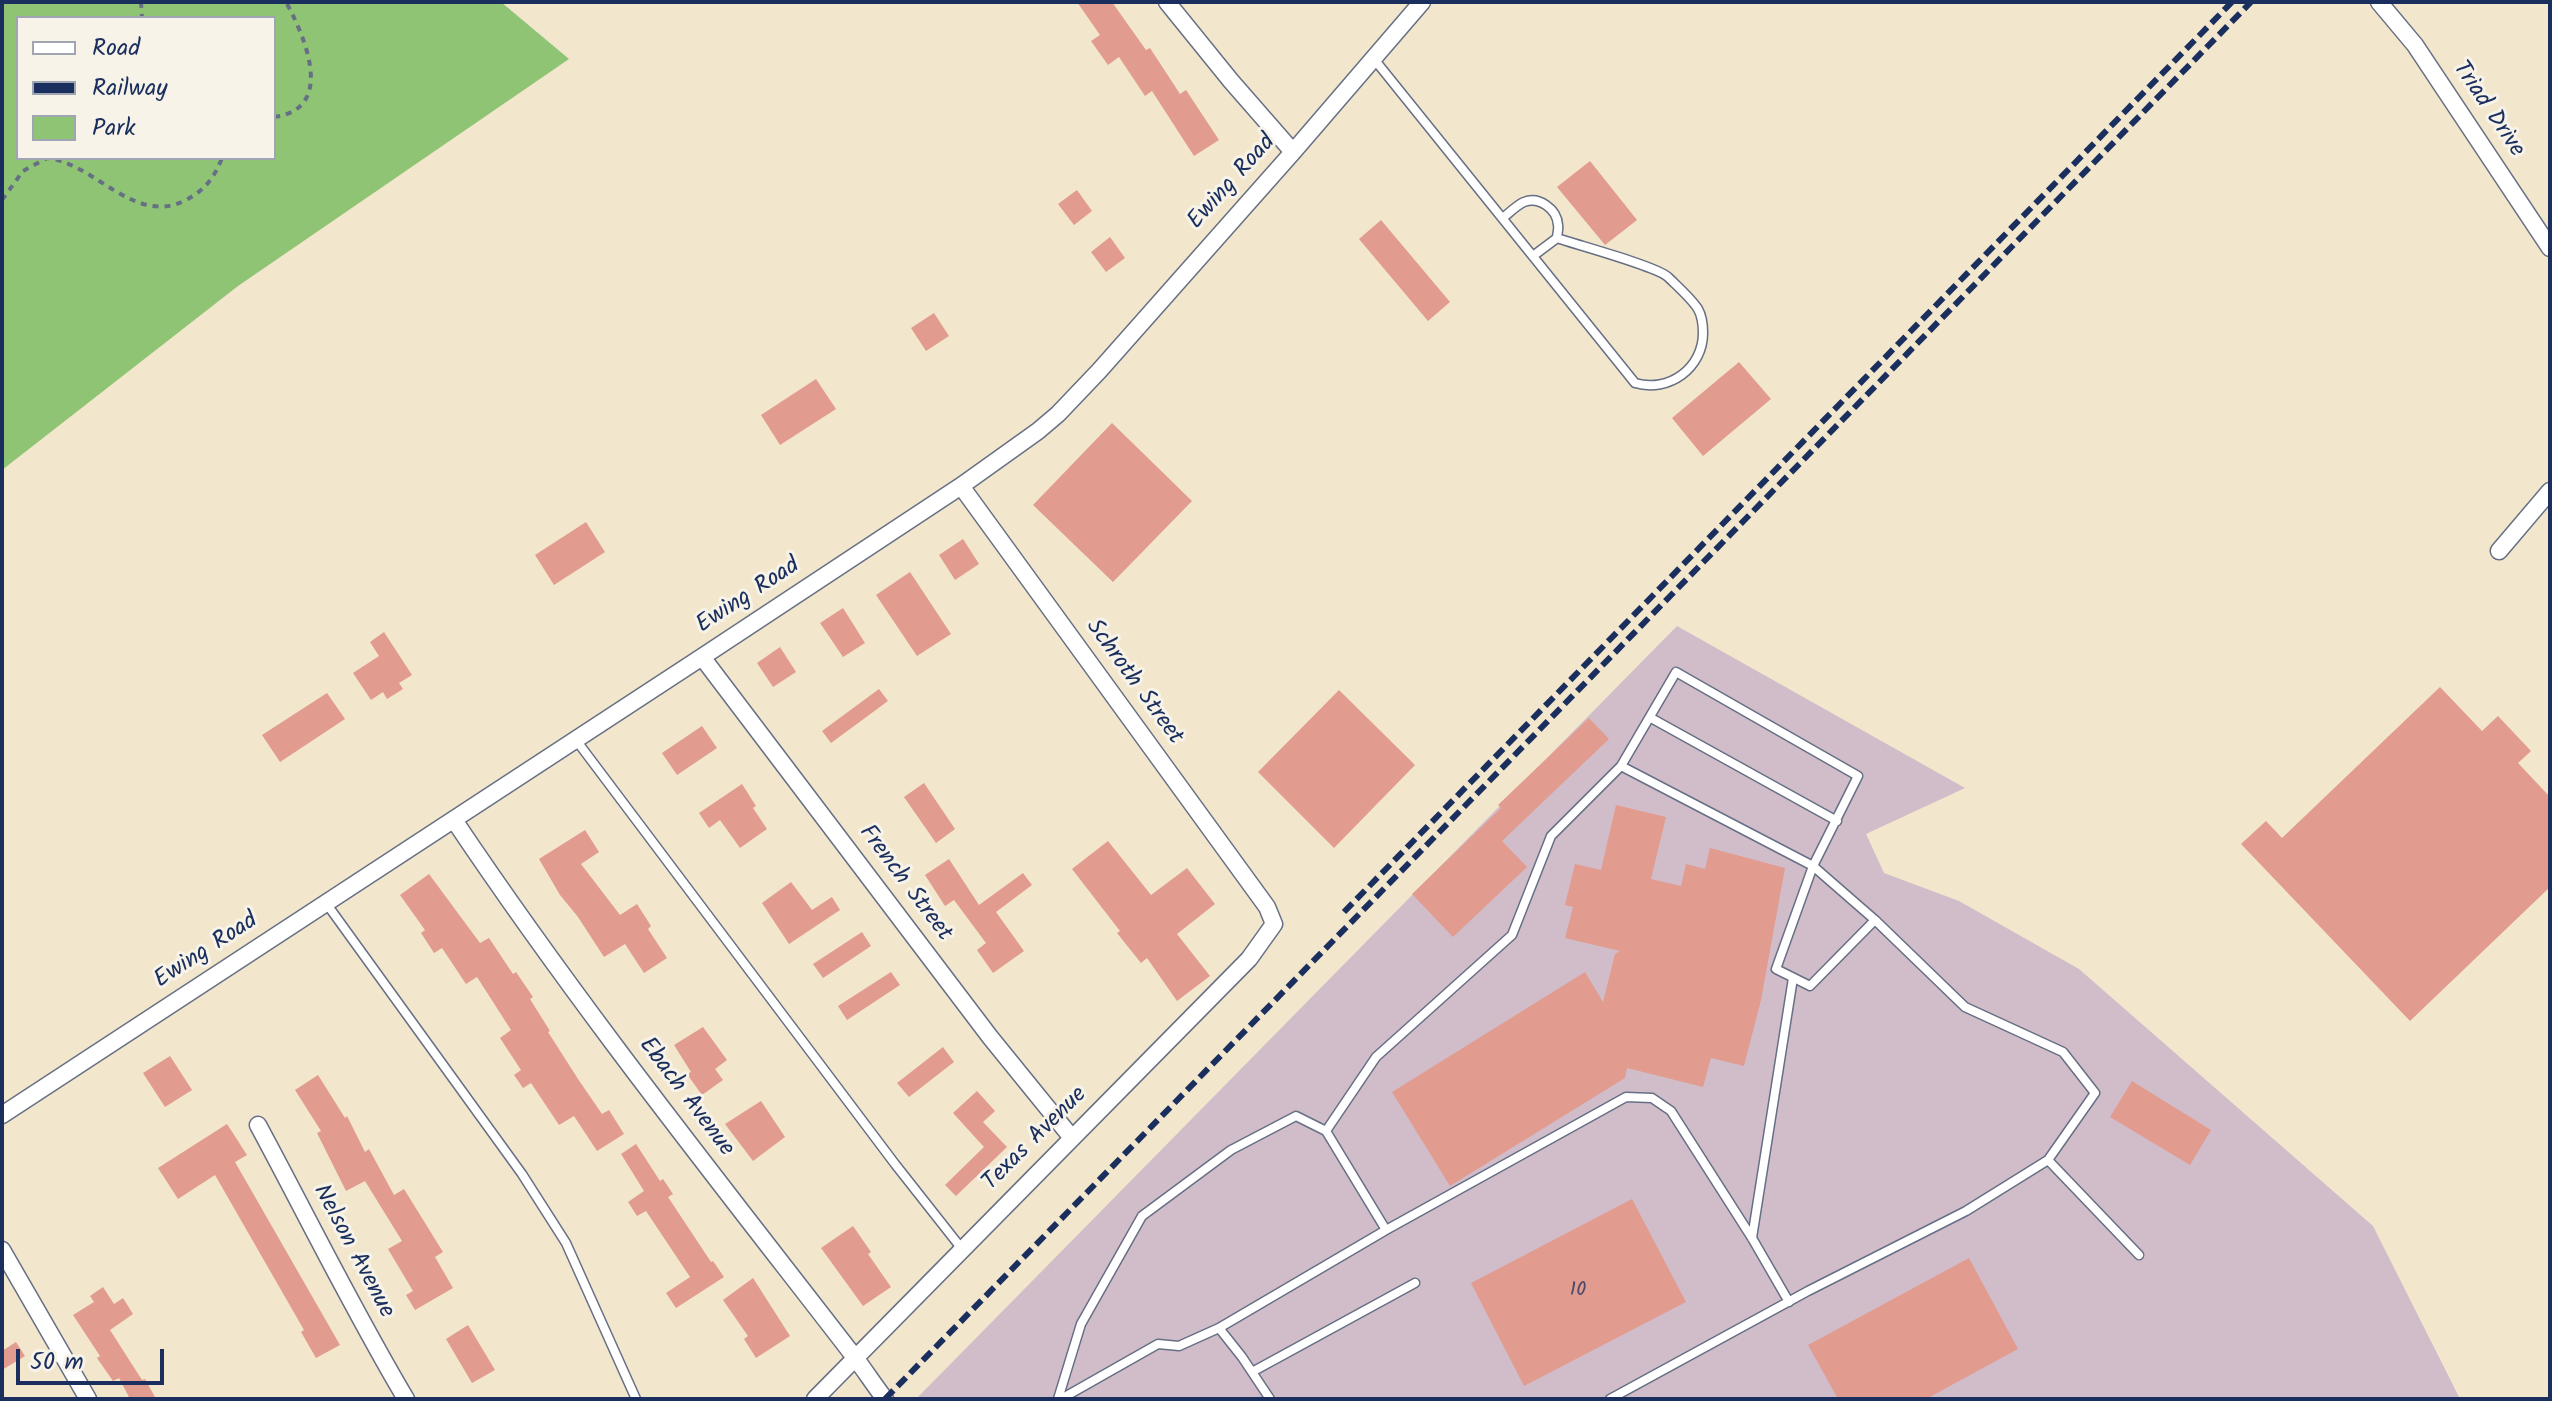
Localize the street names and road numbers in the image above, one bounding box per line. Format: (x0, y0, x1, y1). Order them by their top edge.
street label: Triad Drive (2444, 57, 2530, 163)
street label: Ewing Road (1183, 130, 1283, 236)
street label: Ewing Road (692, 553, 806, 641)
street label: Schroth Street (1078, 615, 1188, 751)
street label: French Street (851, 820, 957, 948)
street label: Ewing Road (150, 908, 264, 996)
street label: Ebach Avenue (631, 1033, 739, 1163)
street label: Texas Avenue (978, 1082, 1094, 1198)
street label: Nelson Avenue (305, 1180, 399, 1324)

